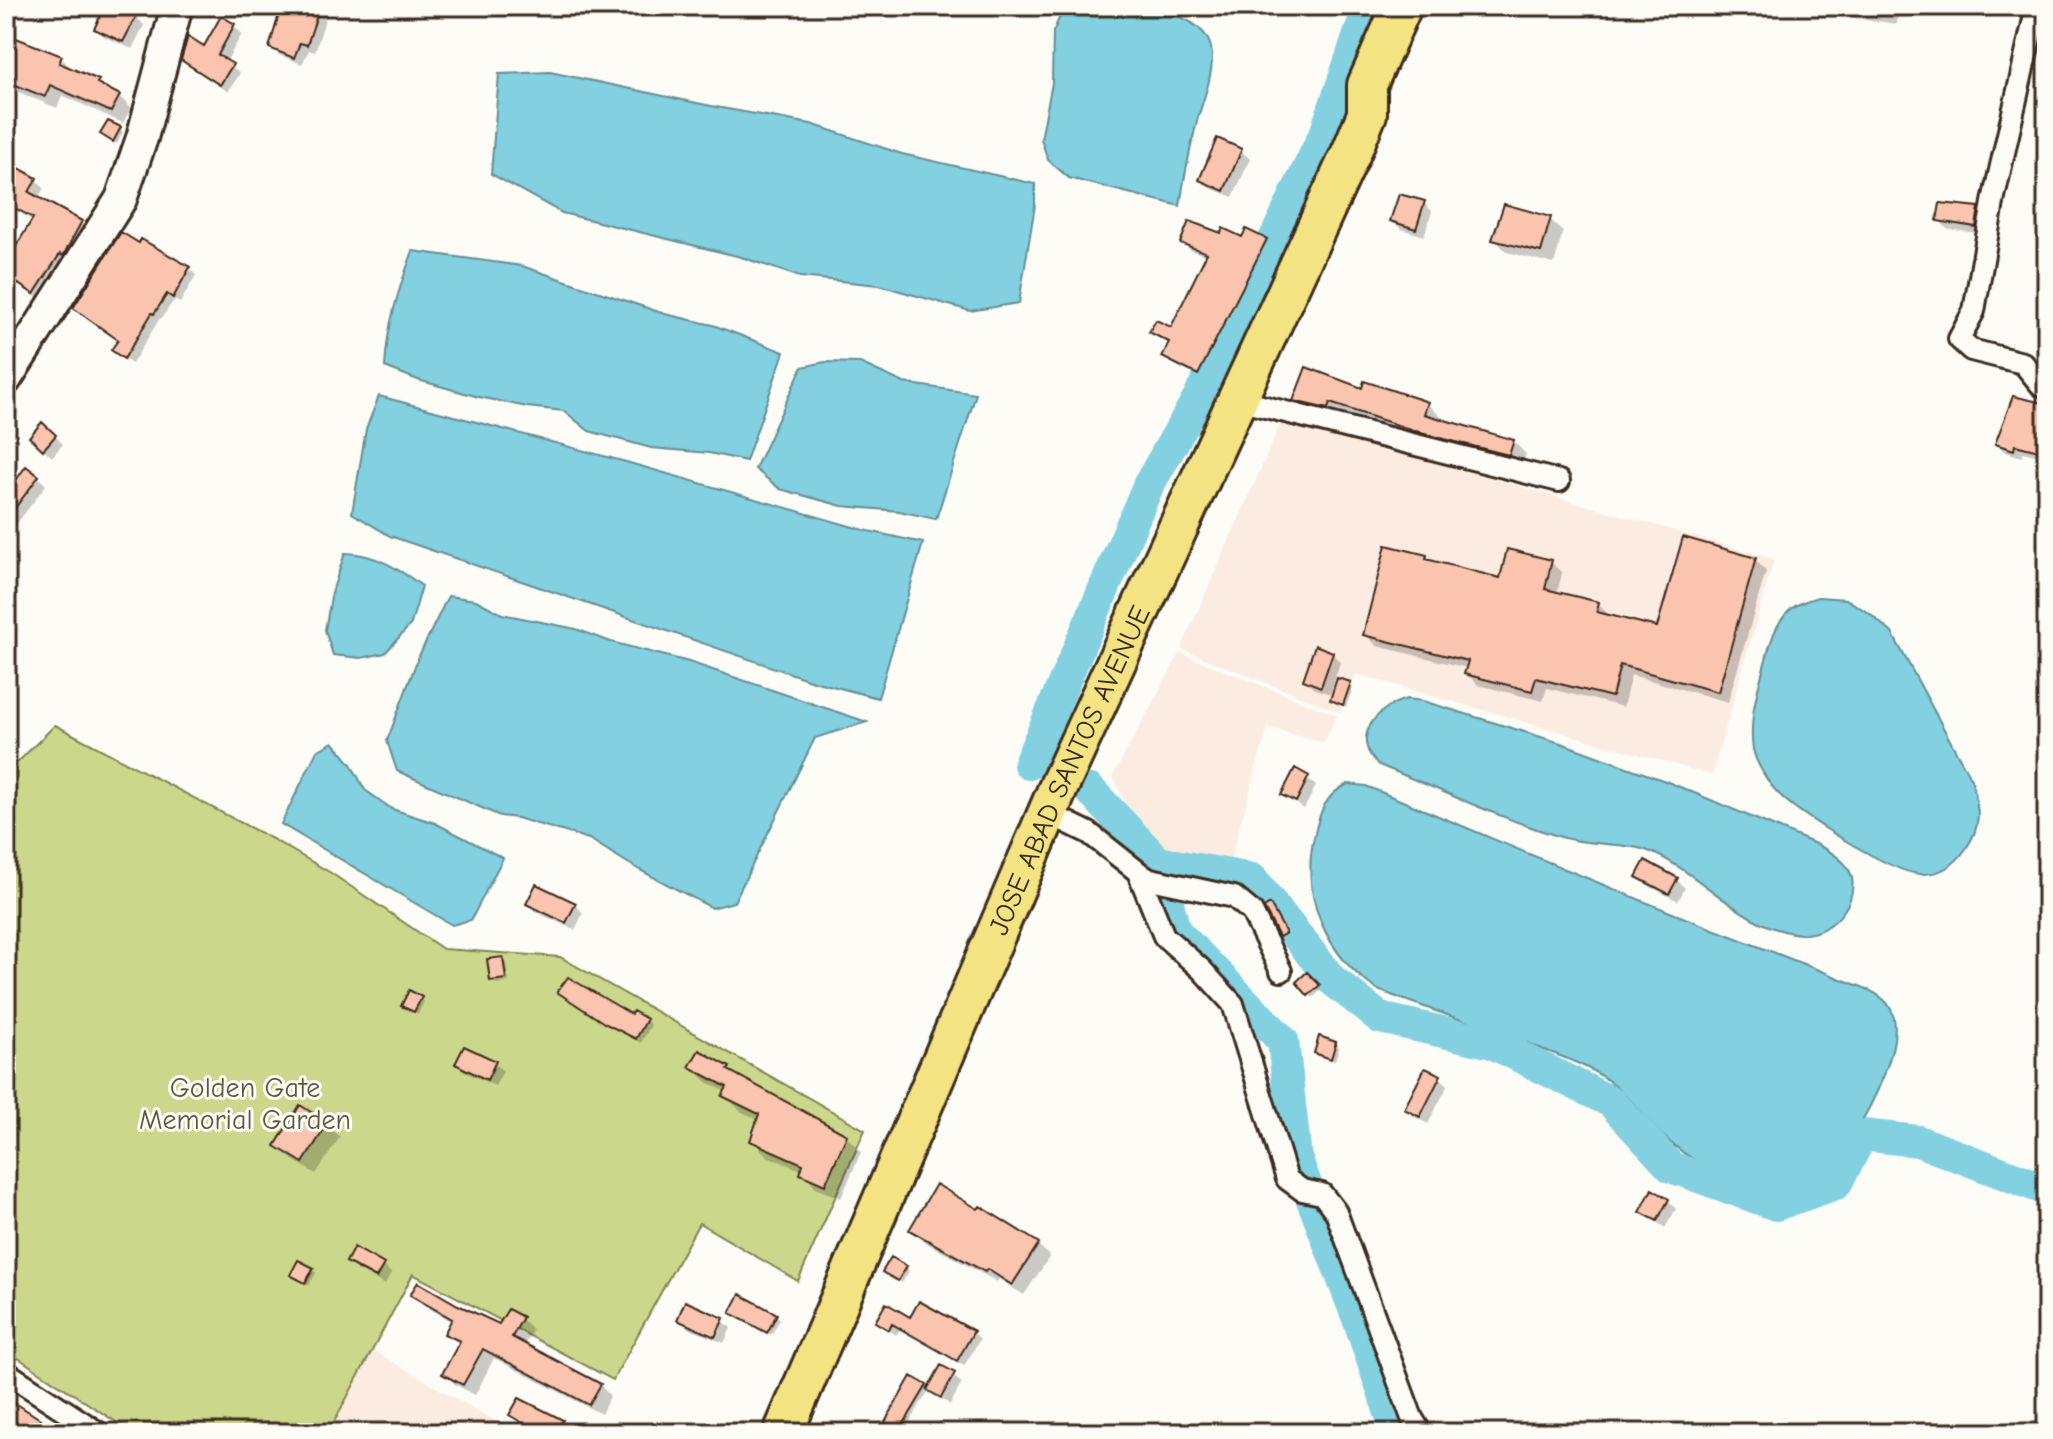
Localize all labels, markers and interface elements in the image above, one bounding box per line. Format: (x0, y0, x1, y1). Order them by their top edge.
street label: JOSE ABAD SANTOS AVENUE (982, 601, 1157, 940)
park label: Golden Gate Memorial Garden (139, 1072, 351, 1136)

